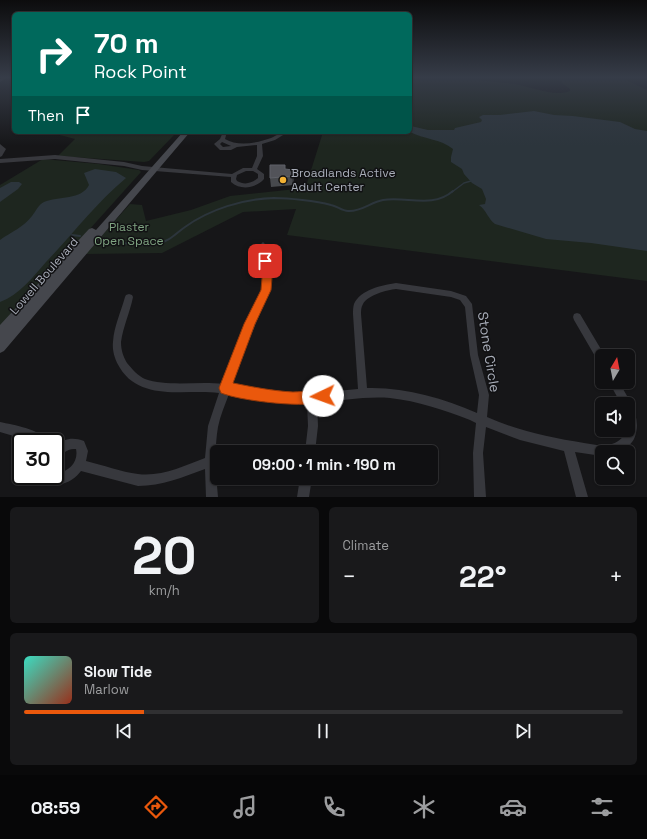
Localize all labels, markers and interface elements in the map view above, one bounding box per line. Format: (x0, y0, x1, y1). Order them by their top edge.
text: 70 m (94, 25, 159, 61)
icon: right (28, 28, 80, 80)
text: Rock Point (94, 60, 187, 83)
icon: arrive (72, 104, 94, 126)
text: Then (28, 106, 64, 125)
place label: Broadlands Active Adult Center (291, 165, 396, 195)
marker: Broadlands Active Adult Center (278, 175, 288, 185)
park label: Plaster Open Space (94, 219, 164, 249)
street label: Lowell Boulevard (6, 234, 82, 318)
pin (248, 244, 282, 278)
icon: arrive (254, 250, 276, 272)
street label: Stone Circle (474, 310, 504, 394)
north arrow (595, 349, 635, 389)
map controls (595, 349, 635, 485)
position arrow (302, 375, 344, 417)
button: sound (595, 397, 635, 437)
speed limit sign: 30 (12, 433, 64, 485)
button: search (595, 445, 635, 485)
text: 09:00 · 1 min · 190 m (252, 455, 396, 474)
text: 20 (132, 523, 197, 589)
text: Climate (343, 537, 389, 554)
text: 22° (459, 557, 506, 596)
text: − (343, 562, 356, 590)
text: + (609, 562, 623, 590)
text: km/h (149, 582, 180, 599)
text: Slow Tide (84, 662, 152, 681)
text: Marlow (84, 681, 129, 698)
icon: previous (113, 720, 135, 742)
icon: pause (312, 720, 334, 742)
icon: next (512, 720, 534, 742)
icon: directions (142, 793, 170, 821)
icon: music (231, 793, 259, 821)
icon: phone (320, 793, 348, 821)
icon: climate (410, 793, 438, 821)
icon: car (499, 793, 527, 821)
icon: filters (588, 793, 616, 821)
text: 08:59 (31, 796, 80, 819)

